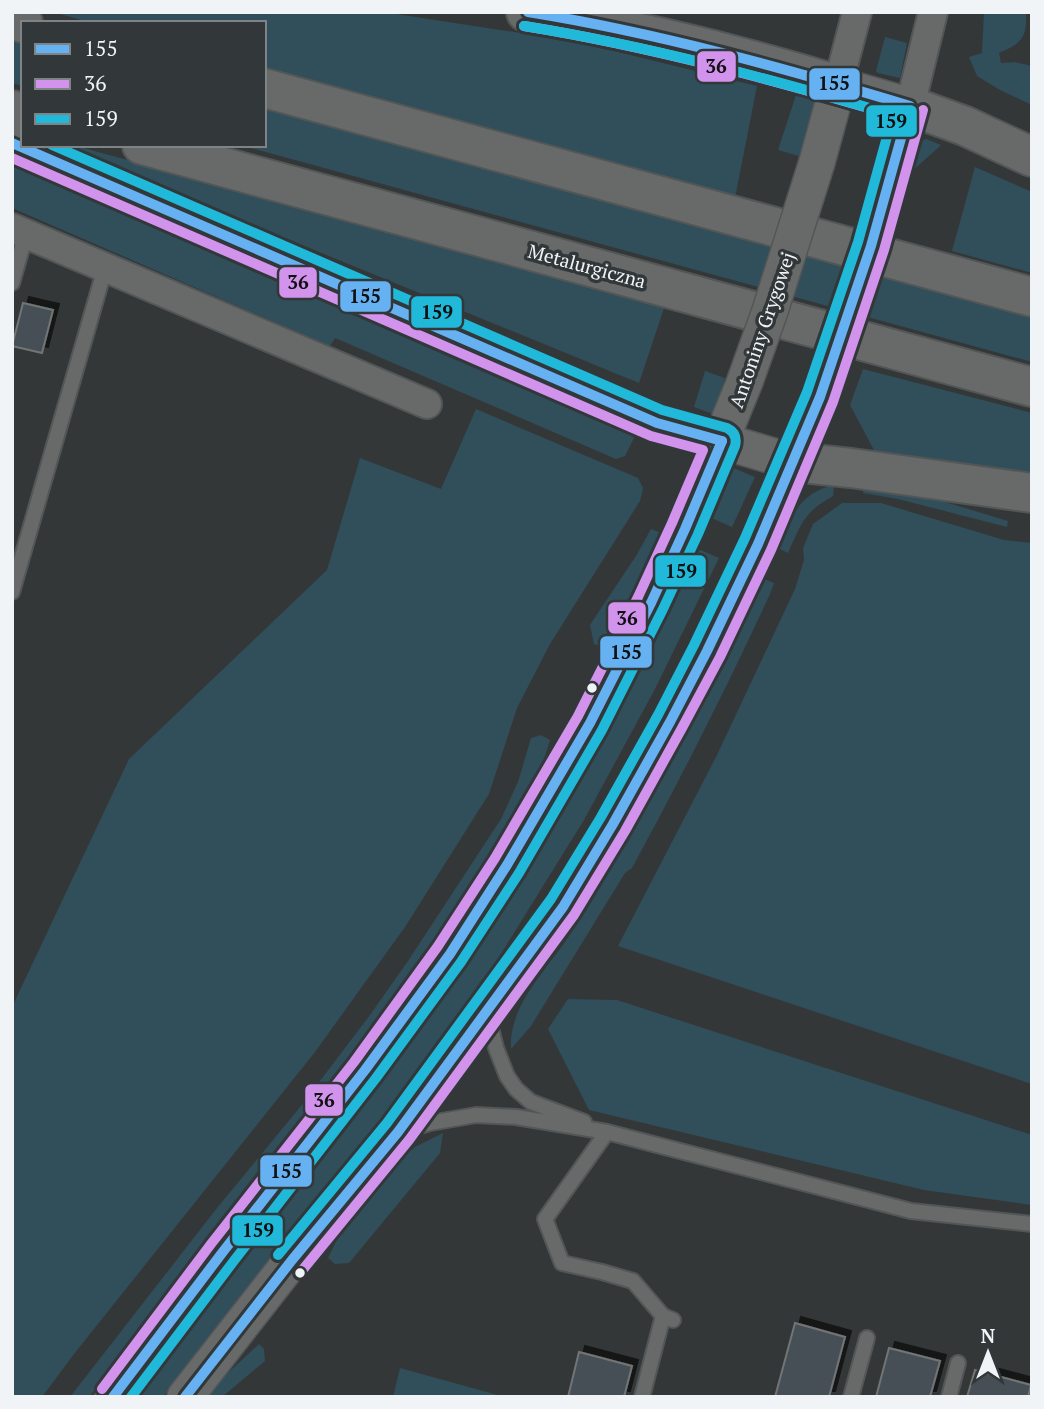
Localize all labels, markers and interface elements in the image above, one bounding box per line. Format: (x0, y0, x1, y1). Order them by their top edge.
legend (21, 21, 266, 147)
text: 155 (84, 34, 118, 62)
line badge: 36 (696, 50, 737, 83)
text: 36 (705, 53, 727, 78)
line badge: 155 (808, 67, 861, 101)
text: 36 (84, 69, 106, 97)
text: 155 (818, 70, 850, 95)
text: 159 (84, 104, 118, 132)
line badge: 159 (865, 104, 918, 138)
text: 159 (875, 108, 907, 133)
street label: Metalurgiczna (525, 238, 649, 293)
street label: Antoniny Grygowej (723, 249, 800, 411)
line badge: 36 (278, 266, 318, 299)
text: 36 (287, 269, 309, 294)
line badge: 155 (339, 280, 392, 313)
text: 155 (349, 283, 381, 308)
line badge: 159 (410, 295, 463, 329)
text: 159 (421, 299, 453, 324)
line badge: 159 (654, 554, 707, 588)
text: 159 (665, 558, 697, 583)
line badge: 36 (607, 601, 647, 635)
text: 36 (616, 605, 638, 630)
line badge: 155 (599, 635, 653, 669)
text: 155 (610, 639, 642, 664)
unlabelled marker (585, 681, 599, 695)
line badge: 36 (304, 1083, 344, 1117)
text: 36 (313, 1087, 335, 1112)
line badge: 155 (259, 1154, 313, 1188)
text: 155 (270, 1158, 302, 1183)
line badge: 159 (231, 1214, 284, 1247)
text: 159 (242, 1217, 274, 1242)
unlabelled marker (293, 1266, 307, 1280)
north arrow (953, 1318, 1023, 1388)
text: N (981, 1323, 996, 1348)

